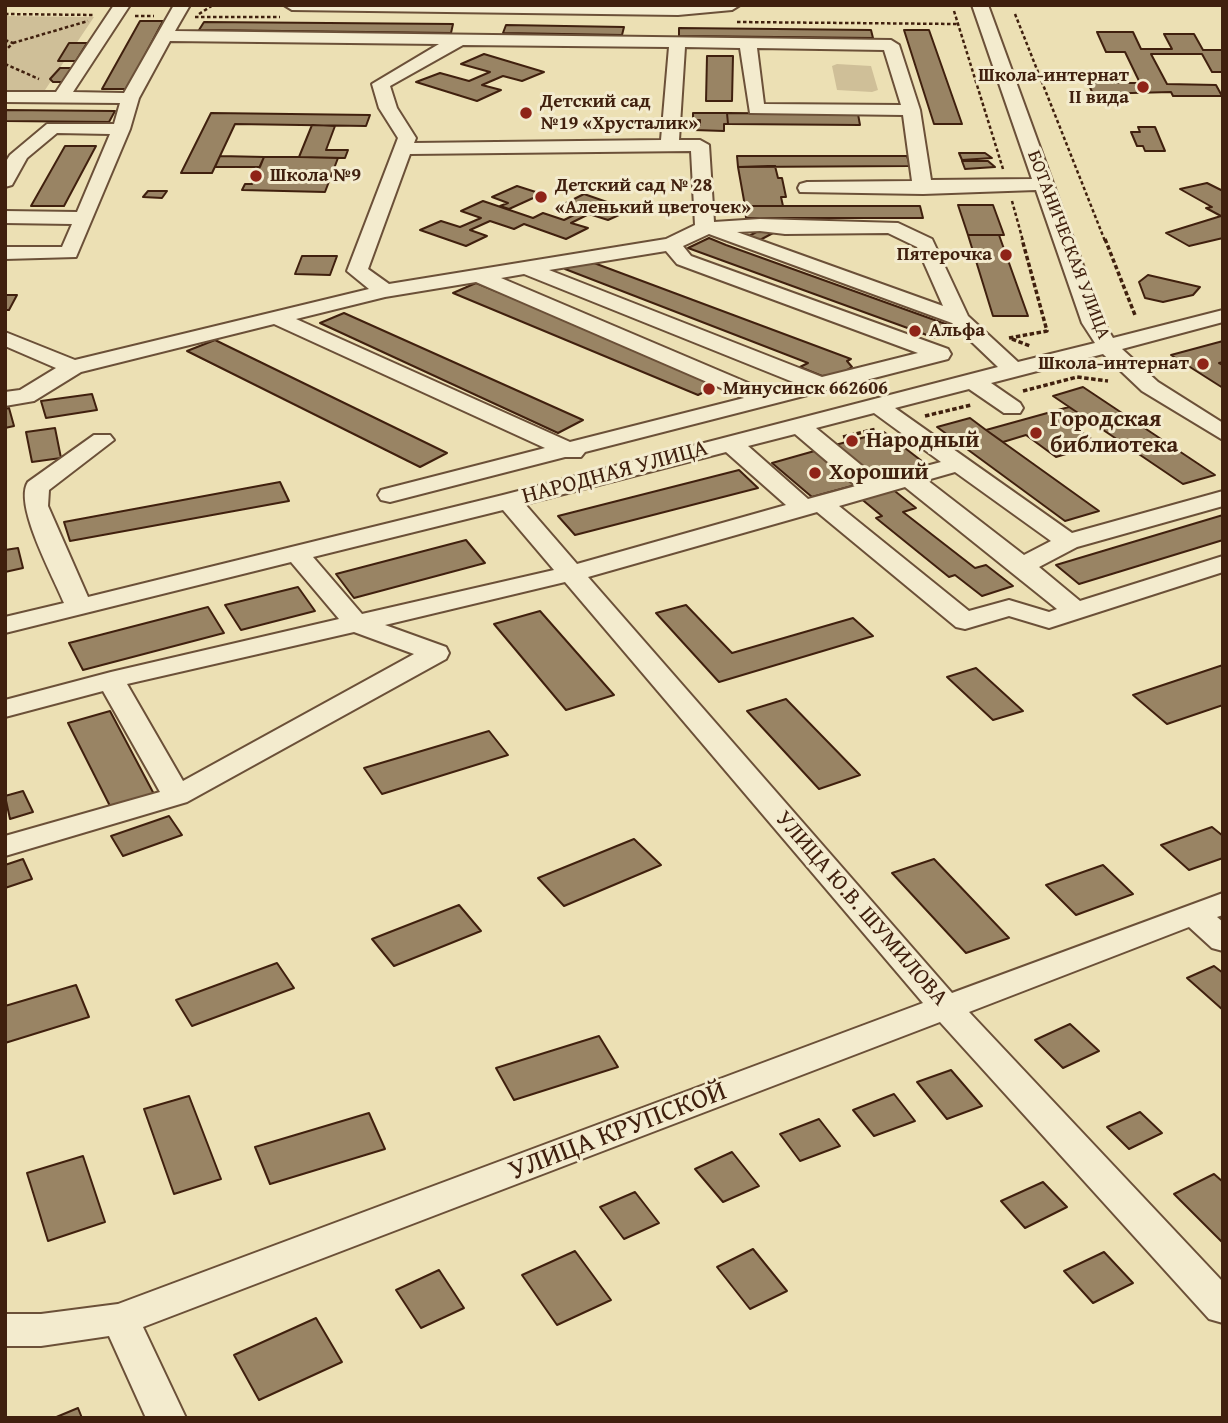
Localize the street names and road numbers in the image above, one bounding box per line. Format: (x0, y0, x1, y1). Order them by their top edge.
street label: БОТАНИЧЕСКАЯ УЛИЦА (1021, 147, 1115, 343)
street label: НАРОДНАЯ УЛИЦА (519, 435, 711, 511)
street label: УЛИЦА Ю.В. ШУМИЛОВА (769, 806, 953, 1012)
street label: УЛИЦА КРУПСКОЙ (504, 1075, 732, 1189)

